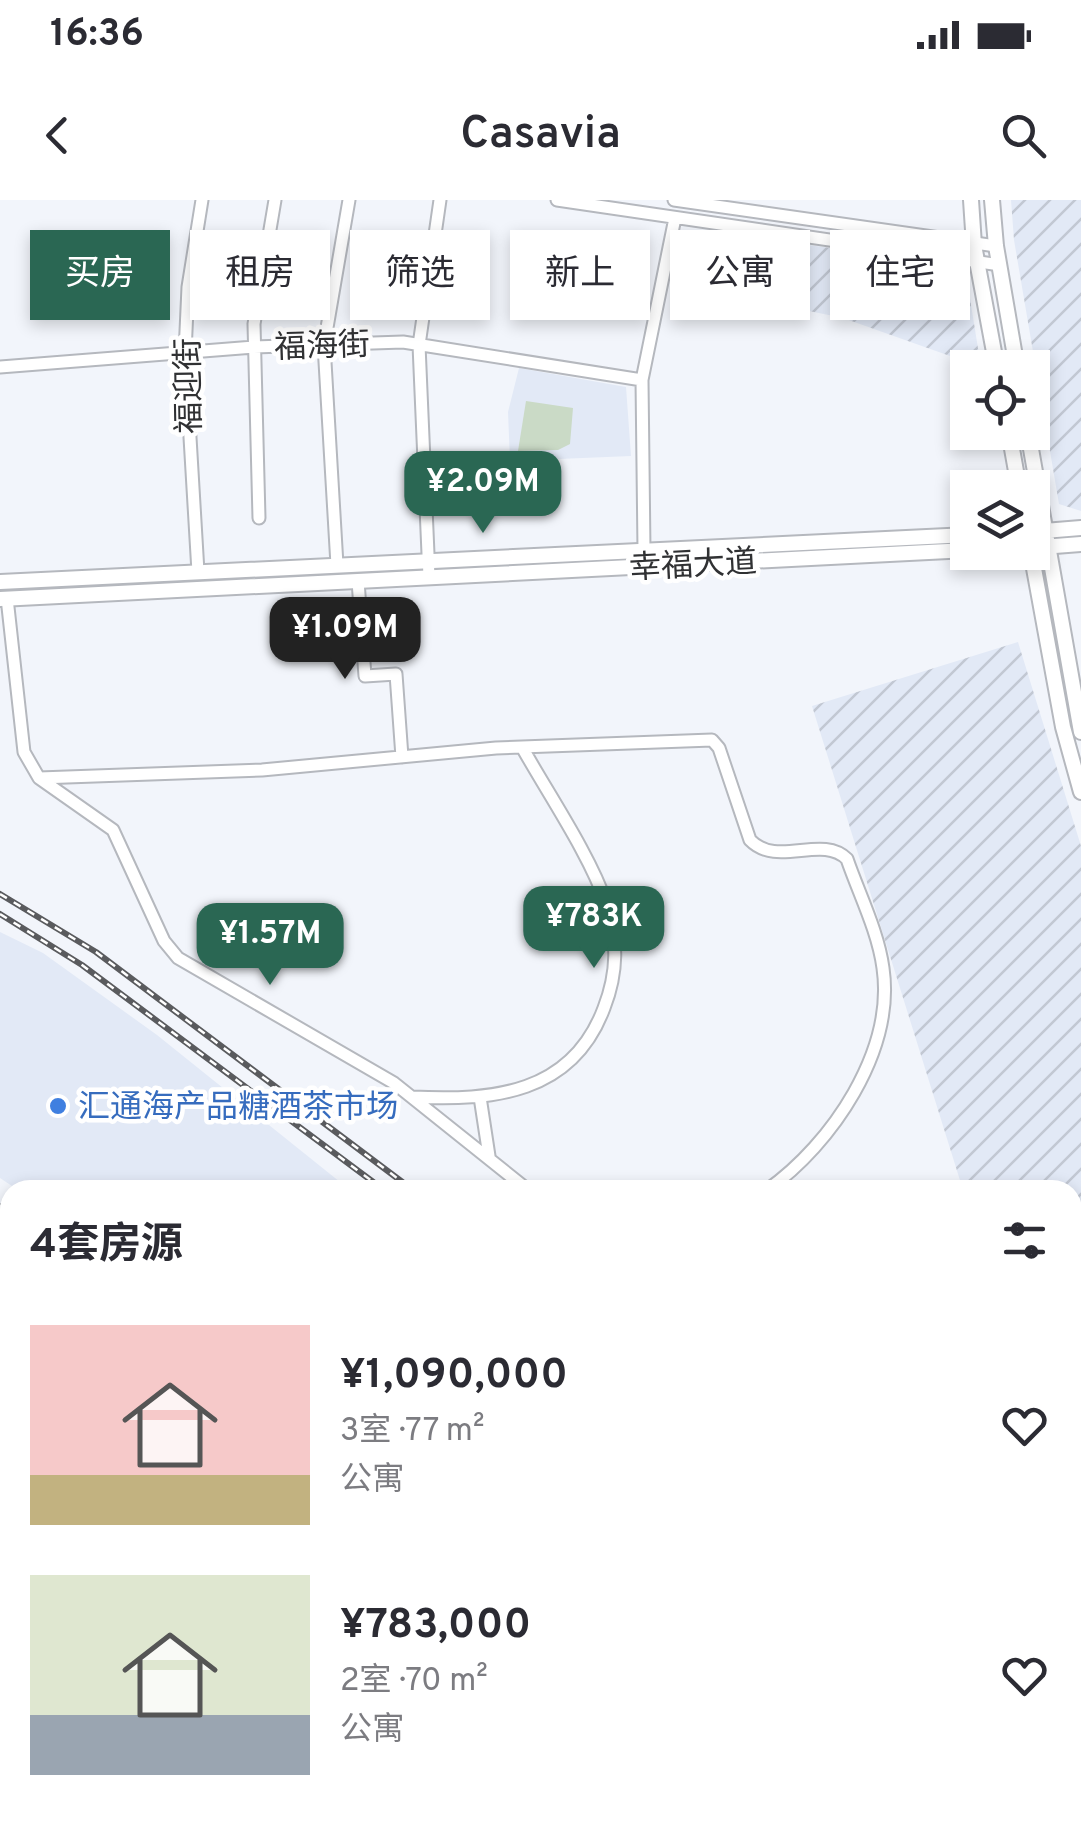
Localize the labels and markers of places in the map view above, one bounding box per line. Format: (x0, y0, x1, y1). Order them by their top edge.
pin: ¥2.09M (402, 451, 564, 536)
pin: ¥1.09M (264, 597, 426, 682)
pin: ¥783K (524, 886, 664, 971)
pin: ¥1.57M (189, 903, 351, 988)
place label: 汇通海产品糖酒茶市场 (78, 1089, 398, 1129)
marker: 汇通海产品糖酒茶市场 (47, 1095, 69, 1117)

